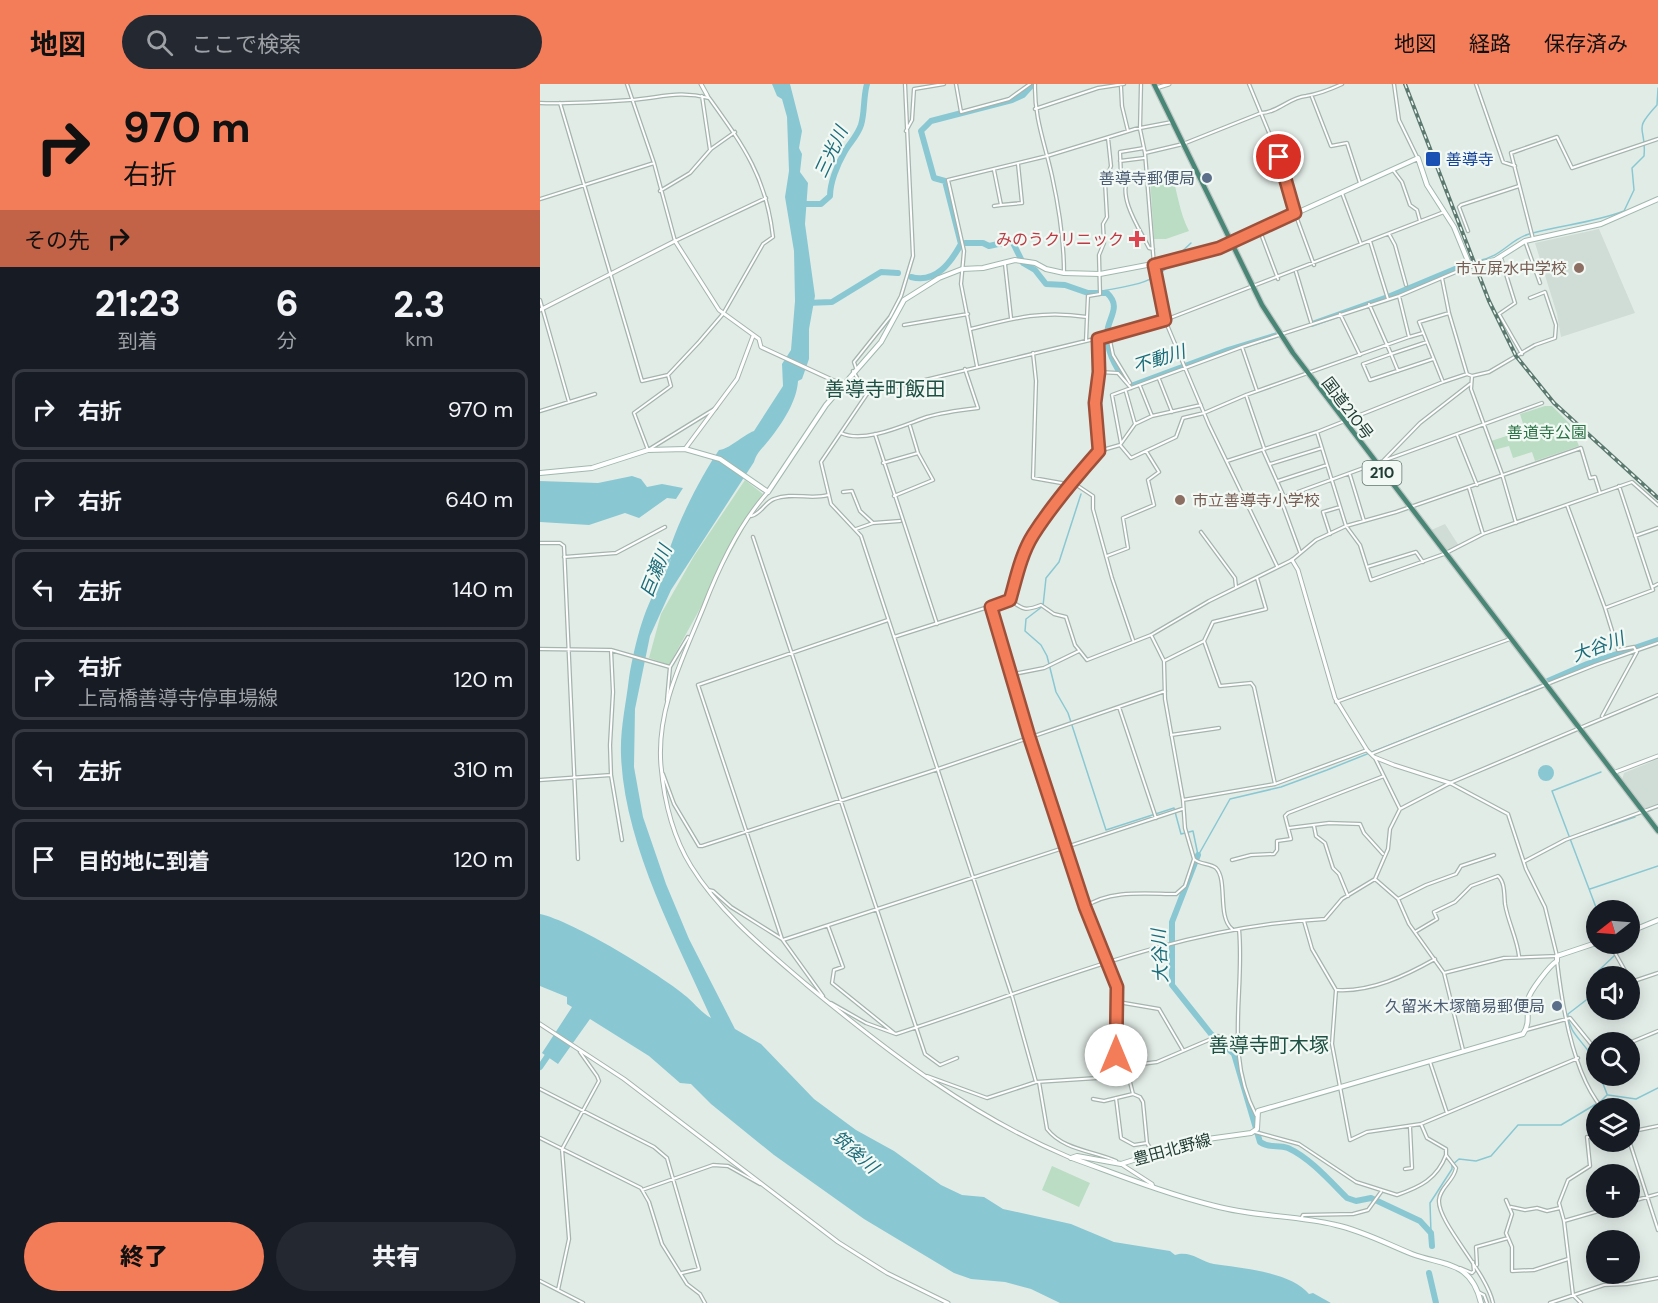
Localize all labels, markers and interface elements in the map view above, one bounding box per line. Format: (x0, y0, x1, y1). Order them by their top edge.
search box (122, 15, 542, 69)
text: 地図 (30, 26, 86, 63)
icon: search (143, 26, 176, 59)
text: ここで検索 (191, 30, 301, 59)
text: 地図 (1394, 30, 1436, 58)
text: 経路 (1469, 30, 1511, 58)
text: 保存済み (1544, 30, 1628, 58)
text: 970 m (123, 100, 251, 155)
icon: right (24, 108, 102, 186)
water label: 三光川 (809, 121, 854, 182)
pin (1253, 131, 1304, 182)
icon: arrive (1262, 140, 1295, 173)
place label: 善導寺 (1446, 149, 1494, 170)
marker: 善導寺 (1424, 150, 1442, 168)
text: 右折 (123, 157, 177, 192)
place label: 善導寺郵便局 (1099, 168, 1195, 189)
marker: 善導寺郵便局 (1200, 171, 1214, 185)
icon: right (102, 222, 135, 255)
text: その先 (24, 226, 90, 255)
place label: みのうクリニック (996, 229, 1124, 250)
marker: みのうクリニック (1128, 230, 1146, 248)
place label: 市立屏水中学校 (1455, 258, 1567, 279)
marker: 市立屏水中学校 (1572, 261, 1586, 275)
text: 21:23 (95, 280, 181, 327)
text: 6 (276, 280, 299, 327)
text: 2.3 (393, 281, 445, 328)
text: km (405, 326, 433, 352)
text: 到着 (118, 328, 158, 354)
text: 分 (277, 328, 297, 354)
water label: 不動川 (1130, 339, 1190, 378)
street label: 国道210号 (1317, 373, 1378, 444)
district label: 善導寺町飯田 (825, 376, 945, 402)
icon: right (27, 393, 60, 426)
text: 970 m (448, 395, 513, 424)
text: 右折 (78, 397, 122, 426)
park label: 善道寺公園 (1507, 422, 1587, 443)
road number: 210 (1362, 461, 1402, 485)
icon: right (27, 483, 60, 516)
text: 640 m (445, 485, 513, 514)
text: 右折 (78, 487, 122, 516)
place label: 市立善導寺小学校 (1192, 490, 1320, 511)
marker: 市立善導寺小学校 (1173, 493, 1187, 507)
water label: 巨瀬川 (635, 540, 678, 601)
icon: left (27, 573, 60, 606)
text: 140 m (452, 575, 513, 604)
text: 左折 (78, 577, 122, 606)
water label: 大谷川 (1569, 626, 1629, 668)
text: 右折 (78, 653, 122, 682)
icon: right (27, 663, 60, 696)
text: 120 m (453, 665, 513, 694)
text: 上高橋善導寺停車場線 (78, 685, 278, 711)
icon: left (27, 753, 60, 786)
text: 310 m (453, 755, 513, 784)
text: 左折 (78, 757, 122, 786)
icon: arrive (27, 843, 60, 876)
text: 120 m (453, 845, 513, 874)
text: 目的地に到着 (78, 847, 210, 876)
north arrow (1586, 900, 1640, 954)
map controls (1586, 900, 1640, 1284)
water label: 大谷川 (1146, 926, 1173, 984)
button: sound (1586, 966, 1640, 1020)
place label: 久留米木塚簡易郵便局 (1385, 996, 1545, 1017)
marker: 久留米木塚簡易郵便局 (1550, 999, 1564, 1013)
position arrow (1084, 1023, 1148, 1087)
district label: 善導寺町木塚 (1209, 1032, 1329, 1058)
button: search (1586, 1032, 1640, 1086)
button: layers (1586, 1098, 1640, 1152)
water label: 筑後川 (827, 1125, 885, 1180)
street label: 豊田北野線 (1131, 1129, 1213, 1170)
button: + (1586, 1164, 1640, 1218)
button: 終了 (24, 1222, 264, 1291)
button: 共有 (276, 1222, 516, 1291)
button: − (1586, 1230, 1640, 1284)

